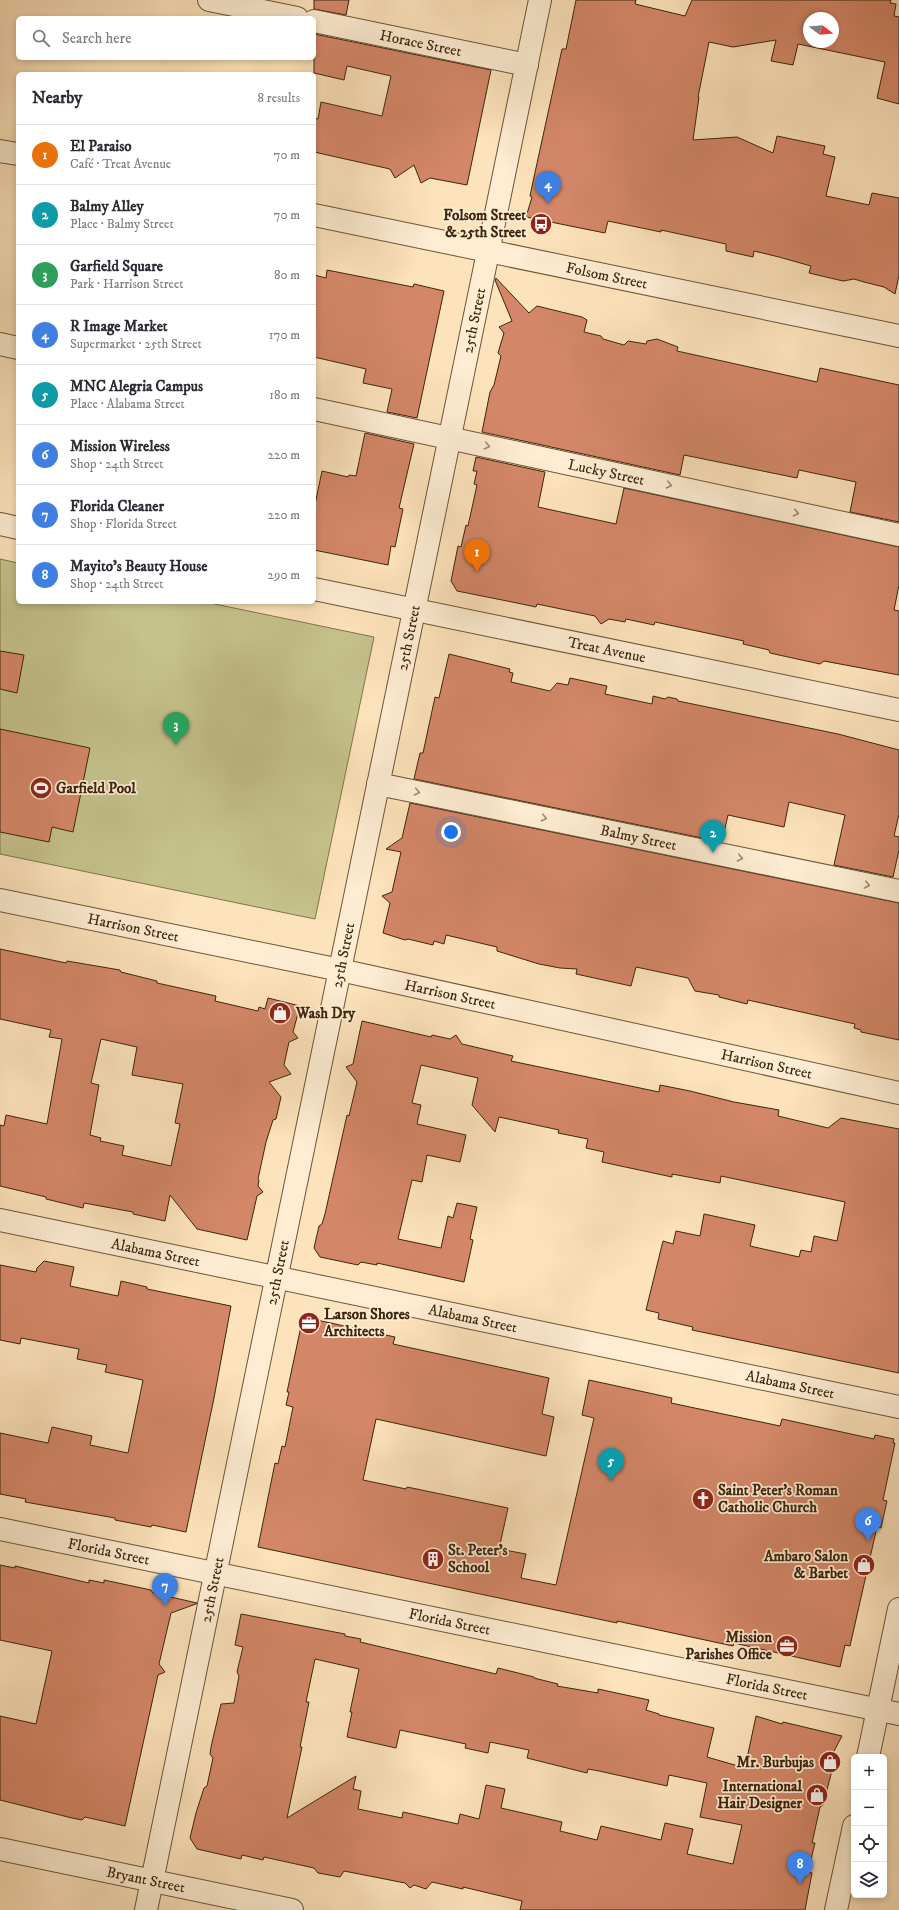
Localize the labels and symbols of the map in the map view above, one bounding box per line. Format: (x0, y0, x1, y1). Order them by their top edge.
north arrow (803, 12, 839, 48)
street label: Horace Street (378, 26, 463, 61)
pin: 4 (535, 171, 561, 204)
place label: Folsom Street & 25th Street (443, 206, 526, 242)
bus stop icon: Folsom Street & 25th Street (528, 211, 554, 237)
street label: Folsom Street (564, 258, 649, 294)
street label: 25th Street (458, 286, 490, 355)
one-way arrow (484, 441, 490, 449)
street label: Lucky Street (566, 455, 646, 490)
one-way arrow (666, 481, 672, 489)
one-way arrow (793, 508, 799, 516)
pin: 1 (464, 539, 490, 572)
street label: 25th Street (393, 603, 425, 672)
street label: Treat Avenue (566, 633, 647, 667)
pin: 3 (163, 712, 189, 745)
sports icon: Garfield Pool (28, 775, 54, 801)
place label: Garfield Pool (56, 779, 136, 798)
one-way arrow (413, 787, 420, 795)
one-way arrow (541, 814, 547, 822)
pin: 2 (700, 820, 726, 853)
street label: Balmy Street (599, 821, 678, 855)
your location (441, 822, 461, 842)
one-way arrow (737, 854, 743, 862)
one-way arrow (864, 880, 870, 888)
street label: Harrison Street (86, 909, 181, 947)
street label: 25th Street (327, 921, 359, 990)
street label: Harrison Street (403, 975, 498, 1014)
shop icon: Wash Dry (267, 1000, 293, 1026)
place label: Wash Dry (295, 1004, 356, 1023)
street label: Harrison Street (719, 1045, 814, 1084)
street label: Alabama Street (109, 1234, 202, 1271)
street label: 25th Street (262, 1238, 294, 1307)
street label: Alabama Street (427, 1300, 519, 1337)
place label: Larson Shores Architects (323, 1305, 410, 1341)
office icon: Larson Shores Architects (296, 1310, 322, 1336)
street label: Alabama Street (744, 1366, 836, 1403)
pin: 5 (598, 1448, 624, 1481)
place label: Saint Peter's Roman Catholic Church (718, 1481, 838, 1517)
church icon: Saint Peter's Roman Catholic Church (690, 1486, 716, 1512)
pin: 6 (855, 1508, 881, 1541)
street label: Florida Street (66, 1534, 151, 1570)
place label: St. Peter's School (448, 1541, 507, 1577)
building icon: St. Peter's School (420, 1546, 446, 1572)
place label: Ambaro Salon & Barbet (763, 1547, 848, 1583)
shop icon: Ambaro Salon & Barbet (851, 1552, 877, 1578)
street label: 25th Street (197, 1555, 229, 1624)
pin: 7 (152, 1573, 178, 1606)
street label: Florida Street (407, 1604, 492, 1640)
place label: Mission Parishes Office (685, 1628, 773, 1664)
office icon: Mission Parishes Office (774, 1633, 800, 1659)
street label: Florida Street (724, 1670, 810, 1705)
shop icon: Mr. Burbujas (817, 1749, 843, 1775)
place label: Mr. Burbujas (737, 1753, 814, 1772)
place label: International Hair Designer (717, 1777, 802, 1813)
shop icon: International Hair Designer (804, 1782, 830, 1808)
pin: 8 (787, 1851, 813, 1884)
street label: Bryant Street (105, 1862, 187, 1897)

